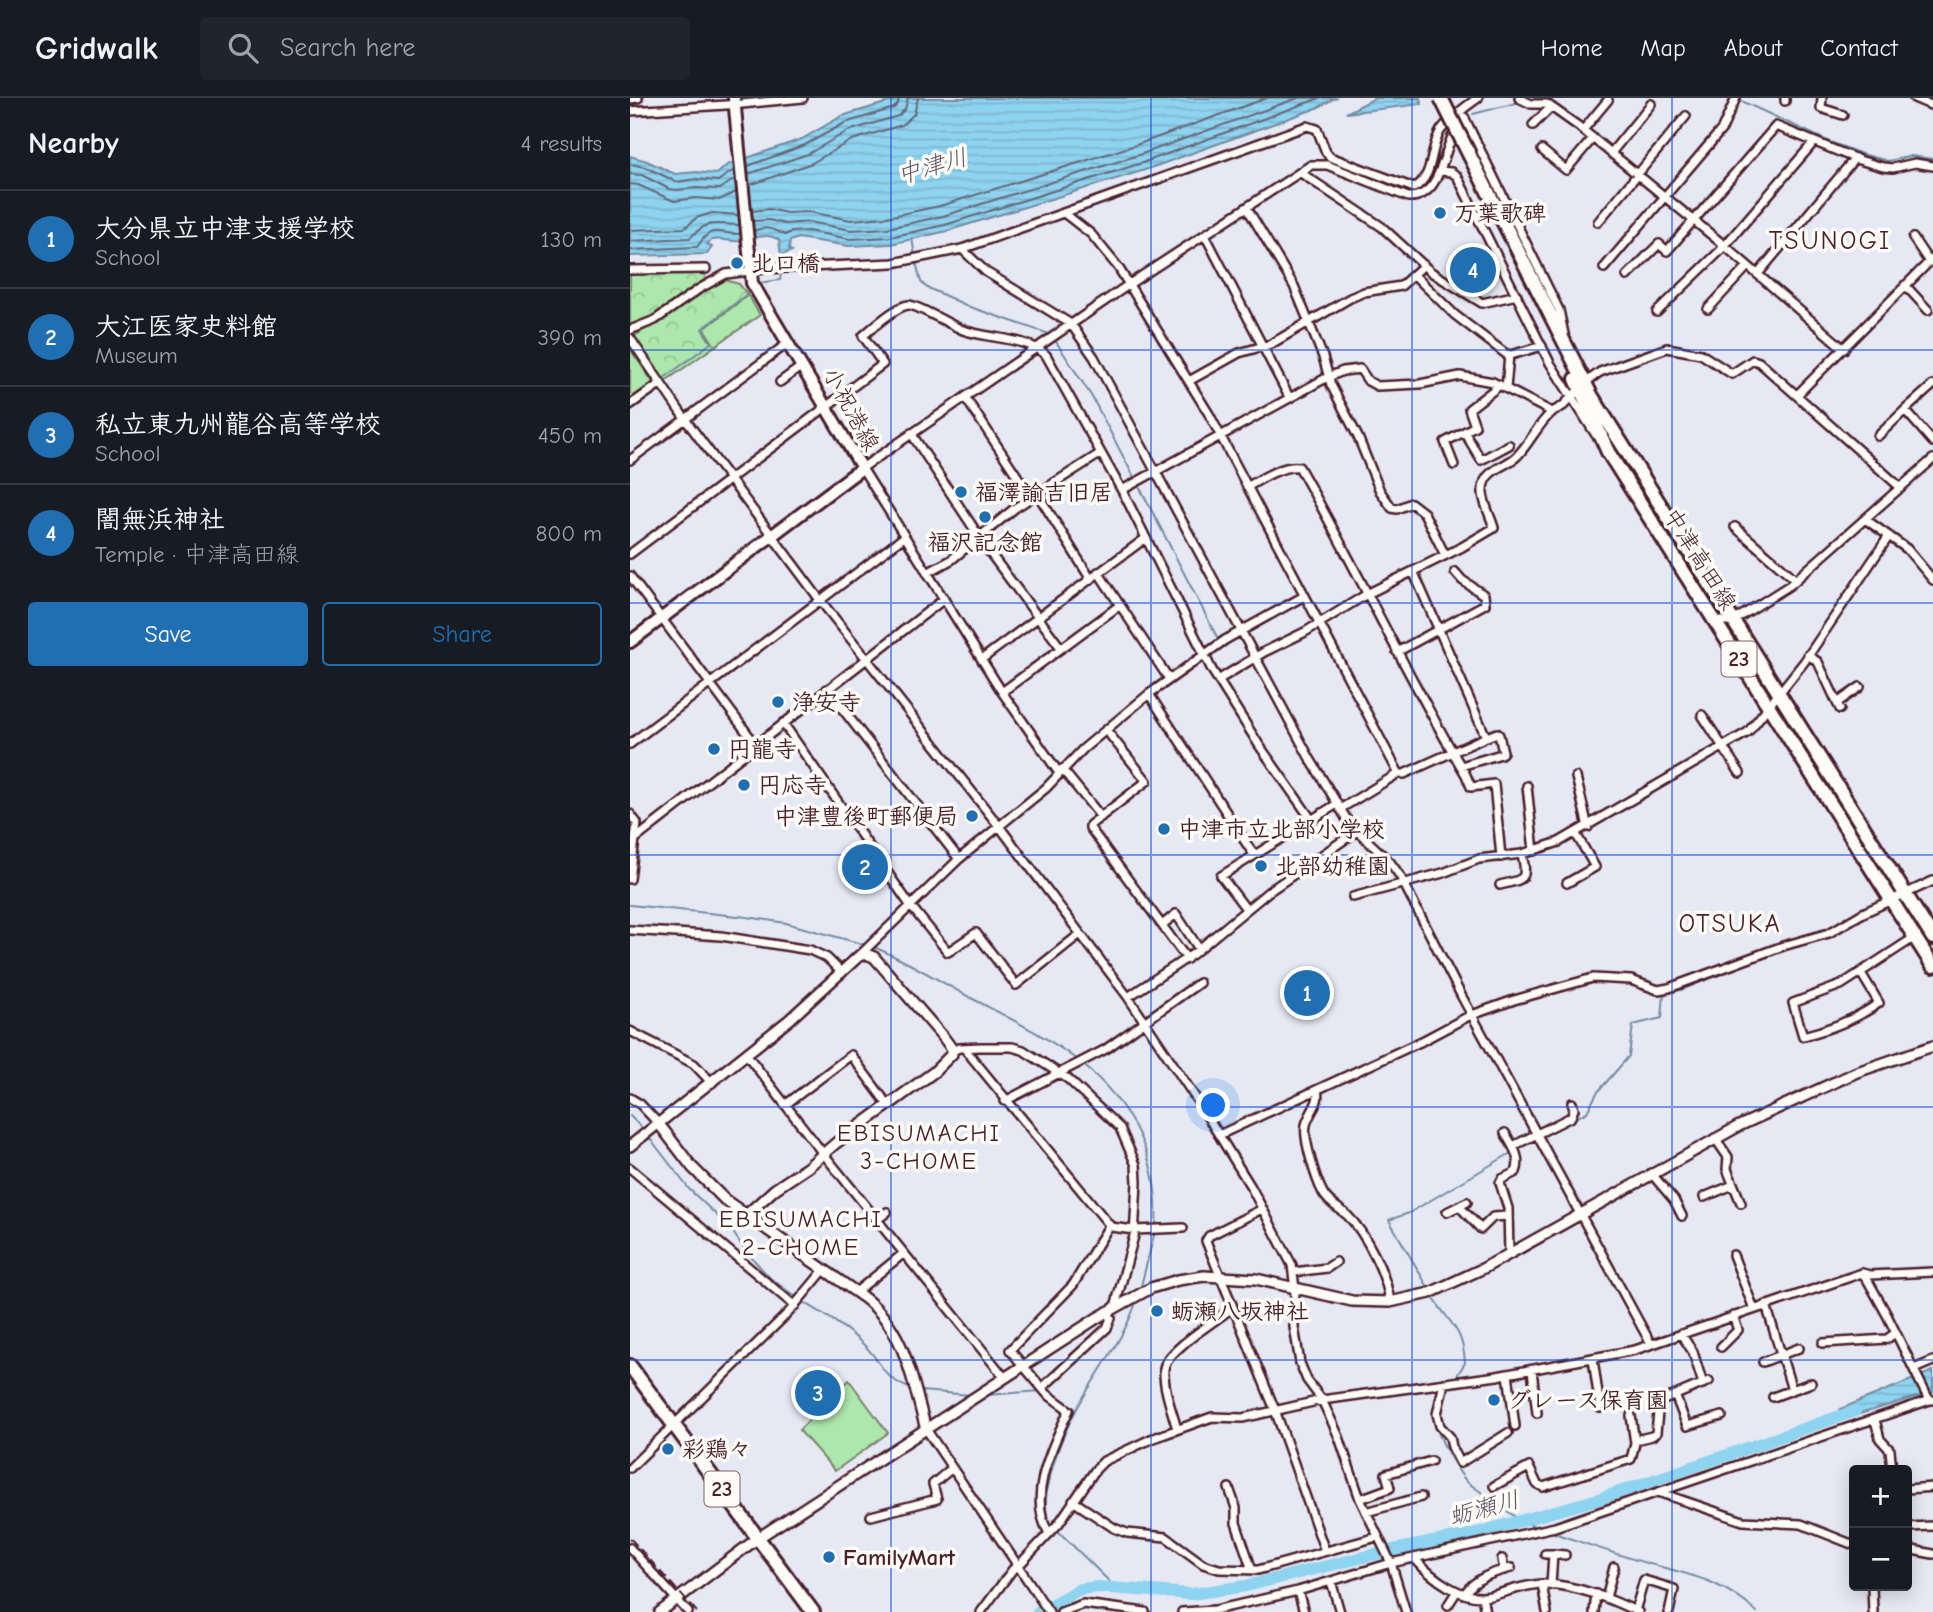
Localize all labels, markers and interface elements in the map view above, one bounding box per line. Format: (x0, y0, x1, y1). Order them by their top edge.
search box (200, 17, 690, 80)
text: Gridwalk (35, 29, 158, 67)
icon: search (224, 29, 262, 67)
text: Search here (280, 33, 415, 63)
text: Home (1541, 34, 1602, 62)
text: Map (1640, 34, 1686, 62)
text: About (1724, 34, 1782, 62)
text: Contact (1820, 34, 1898, 62)
text: Nearby (28, 126, 119, 161)
text: 4 results (520, 130, 602, 157)
water label: 中津川 (894, 143, 970, 189)
place label: 万葉歌碑 (1454, 200, 1546, 227)
marker: 万葉歌碑 (1432, 205, 1448, 221)
text: 大分県立中津支援学校 (95, 214, 355, 244)
text: 1 (46, 226, 56, 253)
text: 130 m (541, 226, 602, 253)
district label: TSUNOGI (1769, 226, 1891, 256)
text: School (95, 244, 160, 271)
pin: 4 (1450, 244, 1496, 296)
place label: 北口橋 (751, 250, 820, 277)
marker: 北口橋 (729, 255, 745, 271)
text: 大江医家史料館 (95, 312, 277, 342)
text: 2 (45, 324, 57, 351)
text: 390 m (537, 324, 602, 351)
text: Museum (95, 342, 178, 369)
street label: 小祝港線 (817, 362, 885, 456)
text: 私立東九州龍谷高等学校 (95, 410, 381, 440)
text: 3 (45, 422, 57, 449)
text: 450 m (538, 422, 602, 449)
text: School (95, 440, 160, 467)
place label: 福澤諭吉旧居 (975, 479, 1113, 506)
marker: 福澤諭吉旧居 (953, 484, 969, 500)
street label: 中津高田線 (1658, 503, 1742, 615)
text: 闇無浜神社 (95, 505, 225, 535)
marker: 福沢記念館 (977, 509, 993, 525)
text: 4 (46, 520, 56, 547)
text: 800 m (535, 520, 602, 547)
place label: 福沢記念館 (928, 529, 1043, 556)
text: Temple · 中津高田線 (95, 541, 299, 568)
button: Save (28, 602, 308, 666)
button: Share (322, 602, 602, 666)
road number: 23 (1722, 642, 1756, 676)
place label: 浄安寺 (792, 689, 861, 716)
marker: 浄安寺 (770, 694, 786, 710)
place label: 円龍寺 (728, 736, 797, 763)
marker: 円龍寺 (706, 741, 722, 757)
place label: 円応寺 (758, 772, 827, 799)
marker: 円応寺 (736, 777, 752, 793)
place label: 中津豊後町郵便局 (774, 803, 958, 830)
marker: 中津豊後町郵便局 (964, 808, 980, 824)
place label: 中津市立北部小学校 (1178, 816, 1385, 843)
marker: 中津市立北部小学校 (1156, 821, 1172, 837)
pin: 2 (842, 841, 888, 893)
place label: 北部幼稚園 (1275, 853, 1390, 880)
marker: 北部幼稚園 (1253, 858, 1269, 874)
district label: OTSUKA (1678, 909, 1782, 939)
pin: 1 (1284, 967, 1330, 1019)
your location (1196, 1088, 1230, 1122)
district label: EBISUMACHI 3-CHOME (837, 1119, 1001, 1175)
district label: EBISUMACHI 2-CHOME (719, 1205, 883, 1261)
place label: 蛎瀬八坂神社 (1171, 1298, 1309, 1325)
marker: 蛎瀬八坂神社 (1149, 1303, 1165, 1319)
pin: 3 (795, 1367, 841, 1419)
place label: グレース保育園 (1508, 1387, 1669, 1414)
marker: グレース保育園 (1486, 1392, 1502, 1408)
place label: 彩鶏々 (682, 1436, 751, 1463)
marker: 彩鶏々 (660, 1441, 676, 1457)
map controls (1849, 1465, 1912, 1591)
button: + (1849, 1465, 1912, 1528)
road number: 23 (704, 1472, 740, 1506)
water label: 蛎瀬川 (1446, 1485, 1522, 1531)
button: − (1849, 1528, 1912, 1591)
place label: FamilyMart (843, 1544, 955, 1571)
marker: FamilyMart (821, 1549, 837, 1565)

